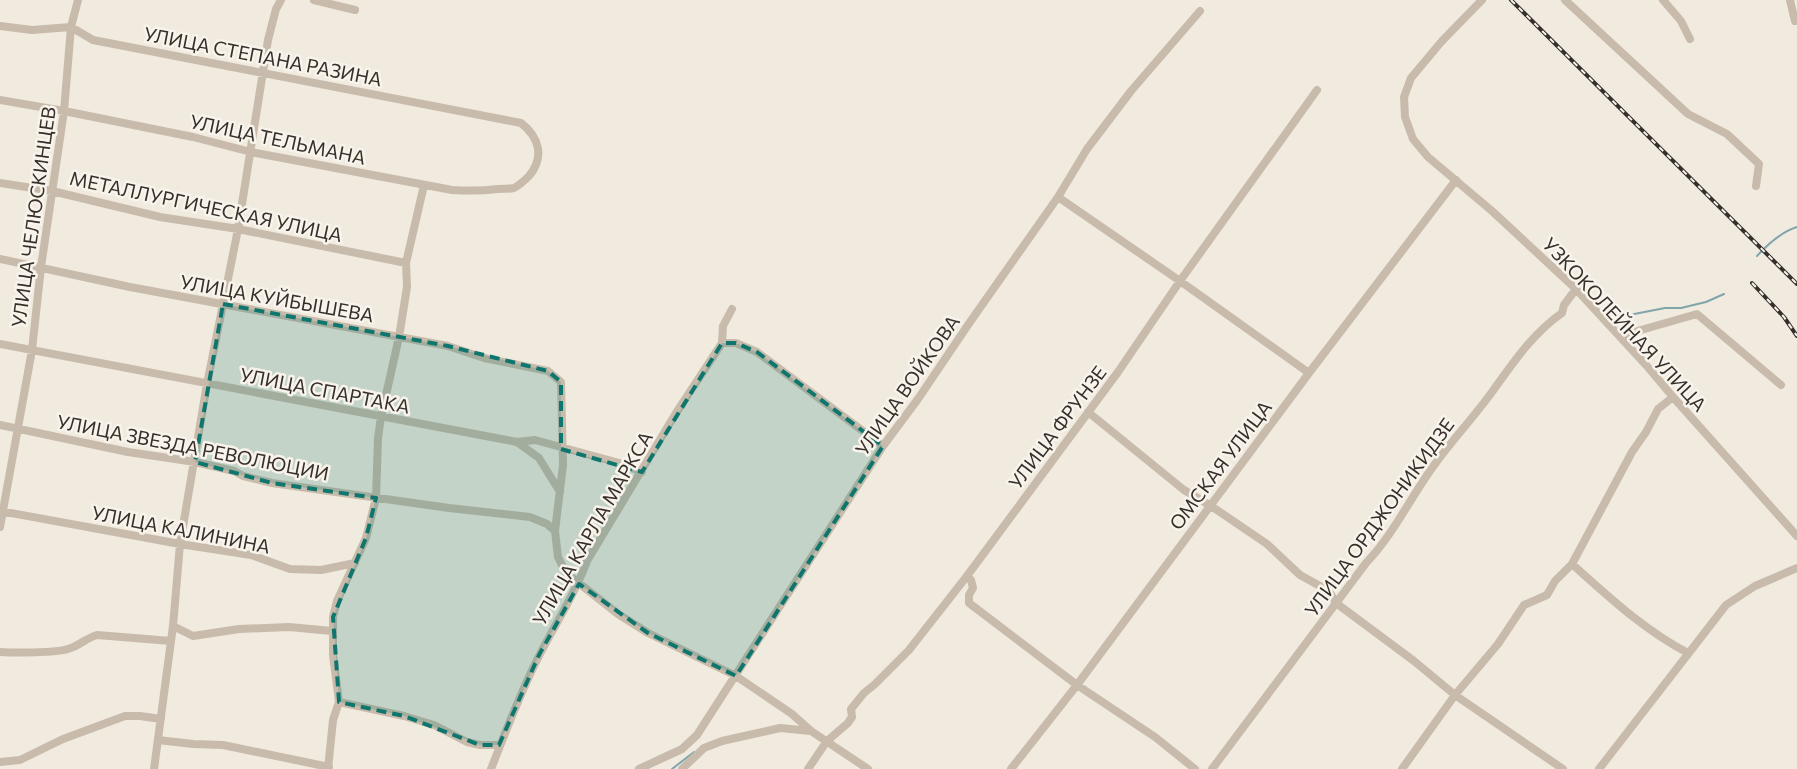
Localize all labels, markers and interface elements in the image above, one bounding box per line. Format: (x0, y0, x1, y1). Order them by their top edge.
street label: УЛИЦА СТЕПАНА РАЗИНА (142, 22, 384, 90)
street label: УЛИЦА ЧЕЛЮСКИНЦЕВ (6, 105, 60, 329)
street label: УЛИЦА ТЕЛЬМАНА (188, 109, 368, 169)
street label: МЕТАЛЛУРГИЧЕСКАЯ УЛИЦА (68, 166, 344, 246)
street label: УЗКОКОЛЕЙНАЯ УЛИЦА (1538, 232, 1712, 416)
street label: УЛИЦА КУЙБЫШЕВА (178, 270, 376, 326)
street label: УЛИЦА ВОЙКОВА (850, 310, 964, 460)
street label: УЛИЦА ФРУНЗЕ (1003, 361, 1111, 493)
street label: УЛИЦА СПАРТАКА (238, 362, 412, 418)
street label: ОМСКАЯ УЛИЦА (1164, 396, 1276, 534)
street label: УЛИЦА ЗВЕЗДА РЕВОЛЮЦИИ (55, 409, 331, 485)
street label: УЛИЦА ОРДЖОНИКИДЗЕ (1299, 413, 1459, 621)
street label: УЛИЦА КАРЛА МАРКСА (527, 427, 657, 629)
street label: УЛИЦА КАЛИНИНА (90, 500, 272, 558)

